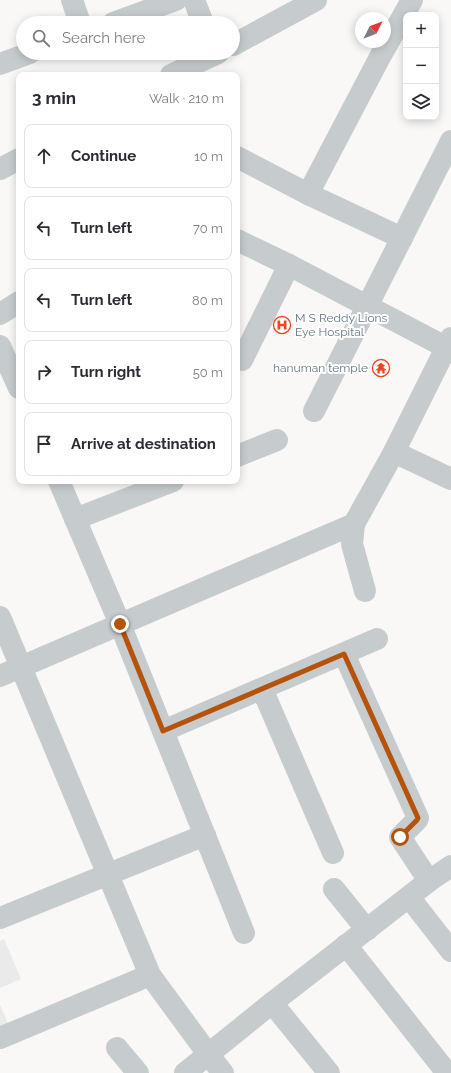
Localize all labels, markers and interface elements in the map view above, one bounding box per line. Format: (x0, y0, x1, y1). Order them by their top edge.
north arrow (355, 12, 391, 48)
map controls (403, 12, 439, 120)
button: + (403, 12, 439, 48)
search box (16, 16, 240, 60)
icon: search (30, 27, 52, 49)
text: Search here (62, 29, 145, 47)
button: − (403, 48, 439, 84)
button: layers (403, 84, 439, 120)
text: 3 min (32, 88, 76, 108)
text: Walk · 210 m (149, 91, 224, 106)
icon: ahead (33, 145, 55, 167)
text: Continue (71, 147, 136, 165)
text: 10 m (194, 149, 223, 164)
icon: left (33, 217, 55, 239)
text: Turn left (71, 219, 132, 237)
text: 70 m (193, 221, 223, 236)
icon: left (33, 289, 55, 311)
text: Turn left (71, 291, 132, 309)
text: 80 m (192, 293, 223, 308)
place label: M S Reddy Lions Eye Hospital (295, 311, 388, 339)
hospital icon: M S Reddy Lions Eye Hospital (272, 315, 292, 335)
temple icon: hanuman temple (371, 358, 391, 378)
icon: right (33, 361, 55, 383)
place label: hanuman temple (273, 361, 368, 375)
text: Turn right (71, 363, 141, 381)
text: 50 m (193, 365, 223, 380)
icon: arrive (33, 433, 55, 455)
text: Arrive at destination (71, 435, 216, 453)
route end (111, 615, 129, 633)
route start (391, 828, 409, 846)

